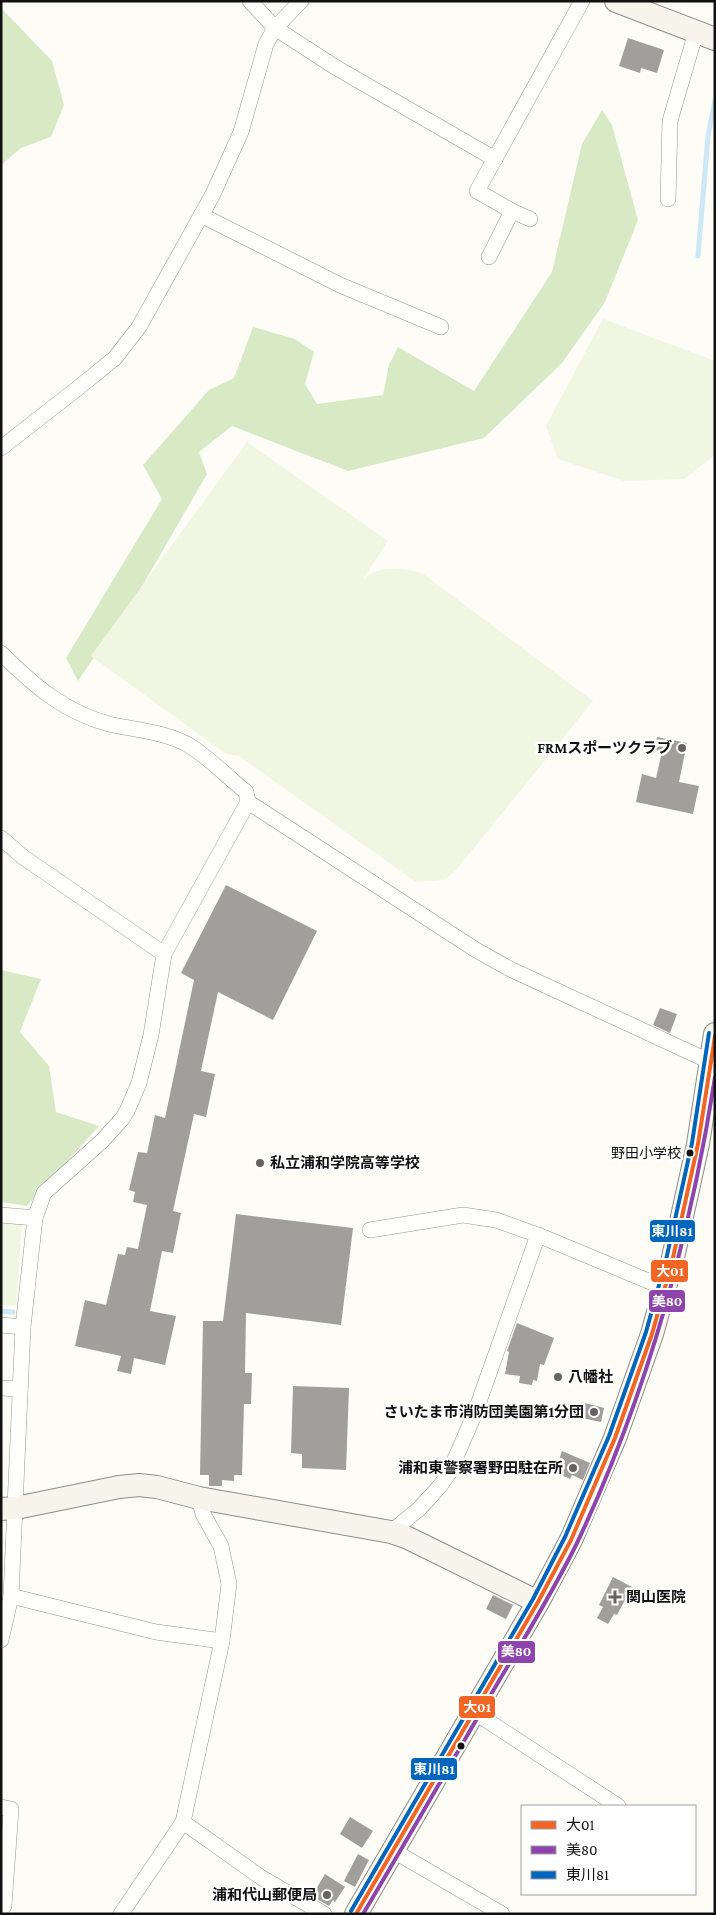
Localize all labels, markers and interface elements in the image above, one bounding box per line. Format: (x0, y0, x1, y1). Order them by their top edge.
place label: FRMスポーツクラブ (537, 739, 672, 756)
marker: FRMスポーツクラブ (676, 742, 688, 754)
place label: 野田小学校 (611, 1145, 681, 1161)
marker: 野田小学校 (685, 1148, 695, 1158)
place label: 私立浦和学院高等学校 (270, 1154, 420, 1171)
marker: 私立浦和学院高等学校 (254, 1157, 266, 1169)
line badge: 東川81 (649, 1219, 696, 1243)
text: 東川81 (651, 1223, 693, 1239)
line badge: 大01 (650, 1259, 689, 1283)
text: 大01 (656, 1263, 684, 1279)
line badge: 美80 (648, 1289, 686, 1313)
text: 美80 (652, 1293, 682, 1309)
place label: 八幡社 (568, 1368, 613, 1385)
marker: 八幡社 (552, 1371, 564, 1383)
place label: さいたま市消防団美園第1分団 (384, 1404, 584, 1420)
marker: さいたま市消防団美園第1分団 (588, 1406, 600, 1418)
place label: 浦和東警察署野田駐在所 (398, 1459, 563, 1476)
marker: 浦和東警察署野田駐在所 (567, 1462, 579, 1474)
place label: 関山医院 (626, 1589, 686, 1605)
marker: 関山医院 (608, 1590, 622, 1604)
line badge: 美80 (497, 1640, 536, 1664)
text: 美80 (501, 1643, 531, 1659)
line badge: 大01 (458, 1695, 496, 1719)
text: 大01 (463, 1699, 491, 1715)
unlabelled marker (456, 1741, 466, 1751)
line badge: 東川81 (410, 1757, 458, 1781)
text: 東川81 (413, 1761, 455, 1777)
legend (521, 1805, 696, 1895)
text: 大01 (566, 1817, 594, 1833)
text: 美80 (566, 1842, 598, 1858)
text: 東川81 (566, 1867, 609, 1883)
place label: 浦和代山郵便局 (212, 1886, 317, 1903)
marker: 浦和代山郵便局 (321, 1889, 333, 1901)

